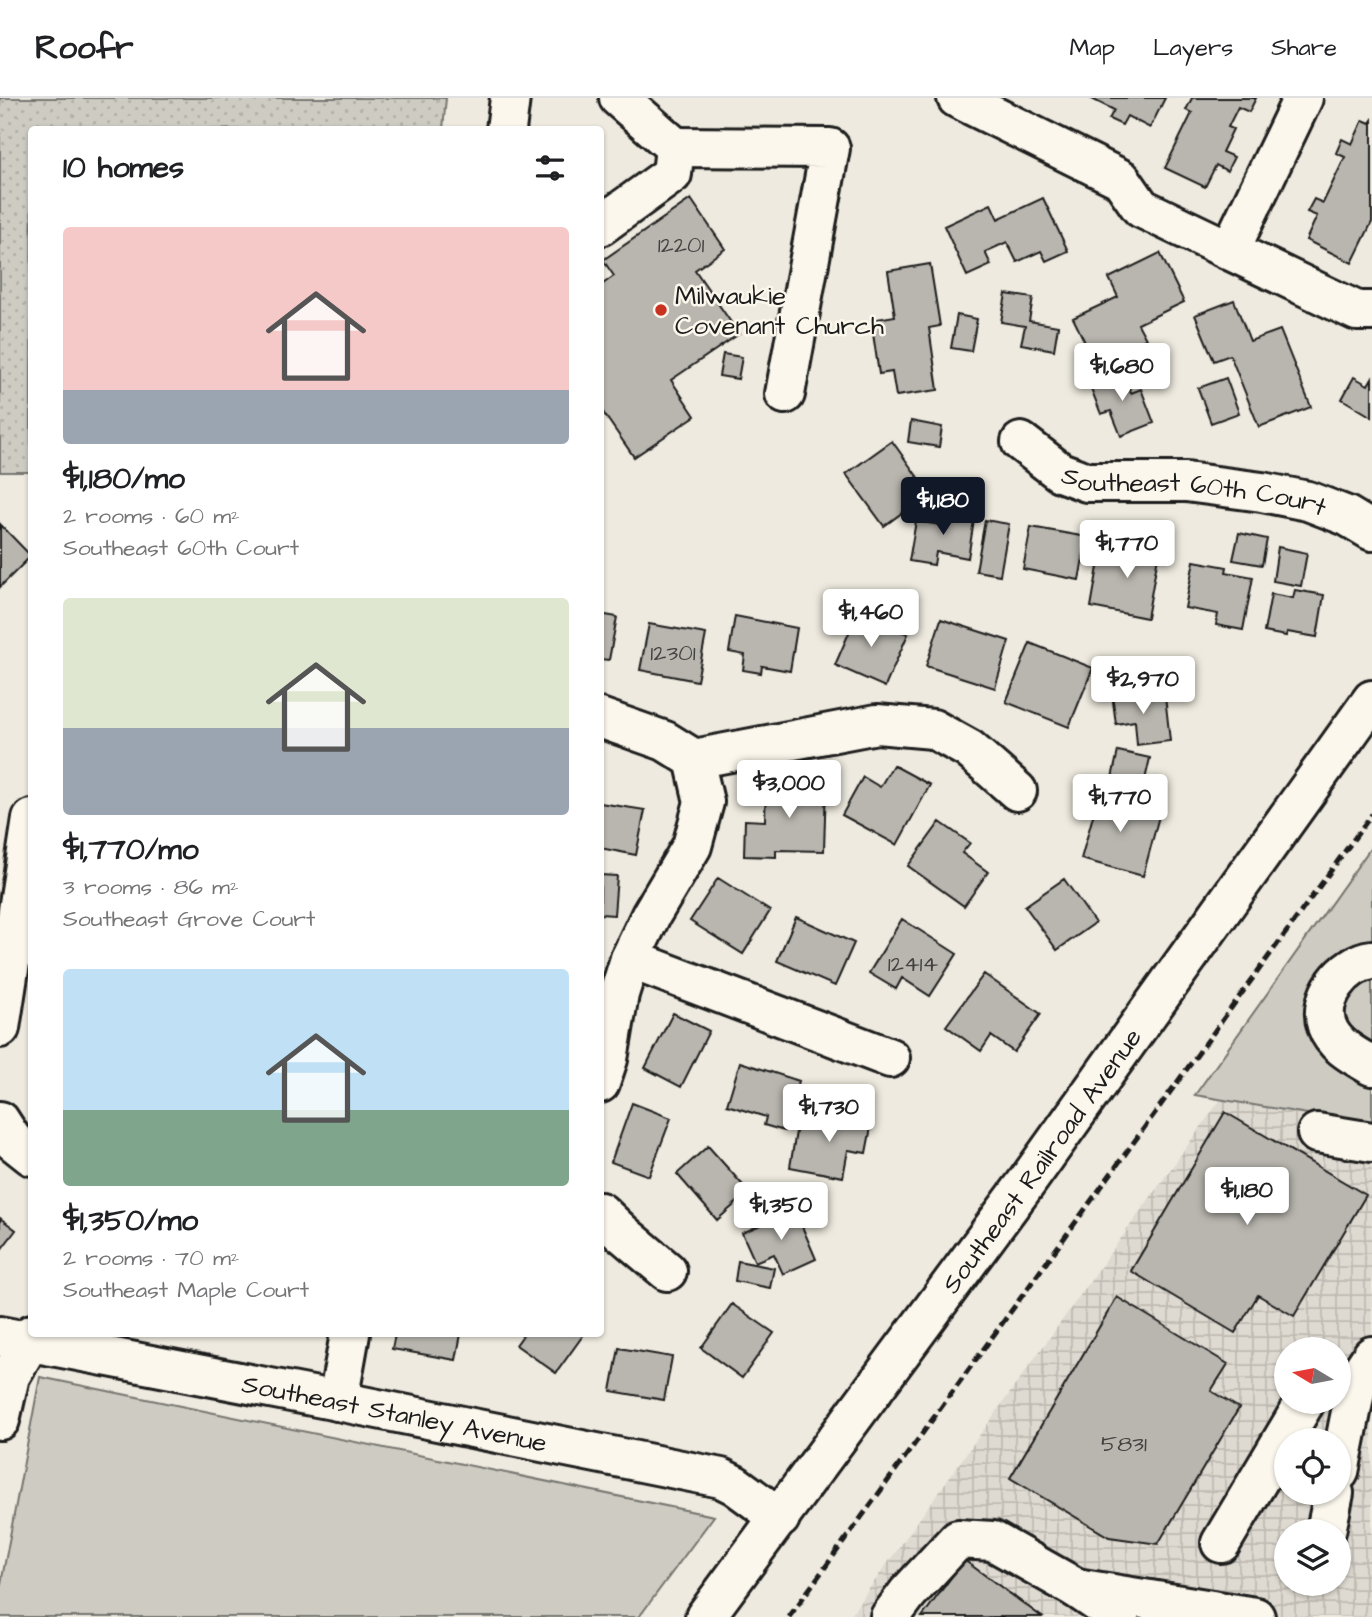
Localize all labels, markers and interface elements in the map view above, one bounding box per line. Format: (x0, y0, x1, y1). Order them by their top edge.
text: Roofr (35, 25, 133, 71)
text: Map (1070, 31, 1115, 65)
text: Layers (1153, 31, 1233, 65)
text: Share (1271, 31, 1337, 65)
text: 10 homes (63, 147, 184, 189)
icon: filters (531, 149, 569, 187)
house number: 12201 (658, 229, 704, 261)
icon: home (253, 273, 379, 399)
place label: Milwaukie Covenant Church (675, 278, 884, 344)
marker: Milwaukie Covenant Church (653, 302, 669, 318)
pin: $1,680 (1065, 344, 1179, 403)
text: $1,680 (1090, 350, 1154, 382)
street label: Southeast 60th Court (1057, 457, 1332, 526)
text: $1,180/mo (63, 458, 185, 500)
pin: $1,180 (886, 478, 1000, 537)
text: $1,180 (917, 484, 969, 516)
text: 2 rooms · 60 m² (63, 500, 240, 532)
pin: $1,770 (1070, 520, 1184, 580)
text: $1,770 (1096, 527, 1158, 559)
text: Southeast 60th Court (63, 532, 299, 564)
pin: $1,460 (814, 589, 928, 649)
text: $1,460 (839, 596, 903, 628)
house number: 12301 (650, 637, 696, 669)
icon: home (253, 644, 379, 770)
pin: $2,970 (1086, 656, 1200, 716)
text: $2,970 (1107, 663, 1179, 695)
pin: $3,000 (732, 760, 846, 820)
text: $3,000 (753, 767, 825, 799)
pin: $1,770 (1063, 774, 1177, 834)
text: $1,770 (1089, 781, 1151, 813)
text: $1,770/mo (63, 829, 199, 871)
text: 3 rooms · 86 m² (63, 871, 239, 903)
text: Southeast Grove Court (63, 903, 315, 935)
house number: 12414 (888, 948, 939, 980)
icon: home (253, 1015, 379, 1141)
street label: Southeast Railroad Avenue (934, 1021, 1150, 1301)
pin: $1,730 (772, 1084, 886, 1144)
text: $1,730 (799, 1091, 859, 1123)
pin: $1,180 (1190, 1168, 1304, 1227)
text: $1,180 (1221, 1174, 1273, 1206)
pin: $1,350 (724, 1182, 838, 1242)
text: $1,350 (750, 1189, 812, 1221)
text: $1,350/mo (63, 1200, 198, 1242)
text: 2 rooms · 70 m² (63, 1242, 239, 1274)
text: Southeast Maple Court (63, 1274, 309, 1306)
north arrow (1274, 1337, 1351, 1414)
map controls (1274, 1337, 1351, 1596)
street label: Southeast Stanley Avenue (239, 1366, 550, 1462)
house number: 5831 (1101, 1428, 1147, 1460)
button: locate (1274, 1428, 1351, 1505)
button: layers (1274, 1519, 1351, 1596)

